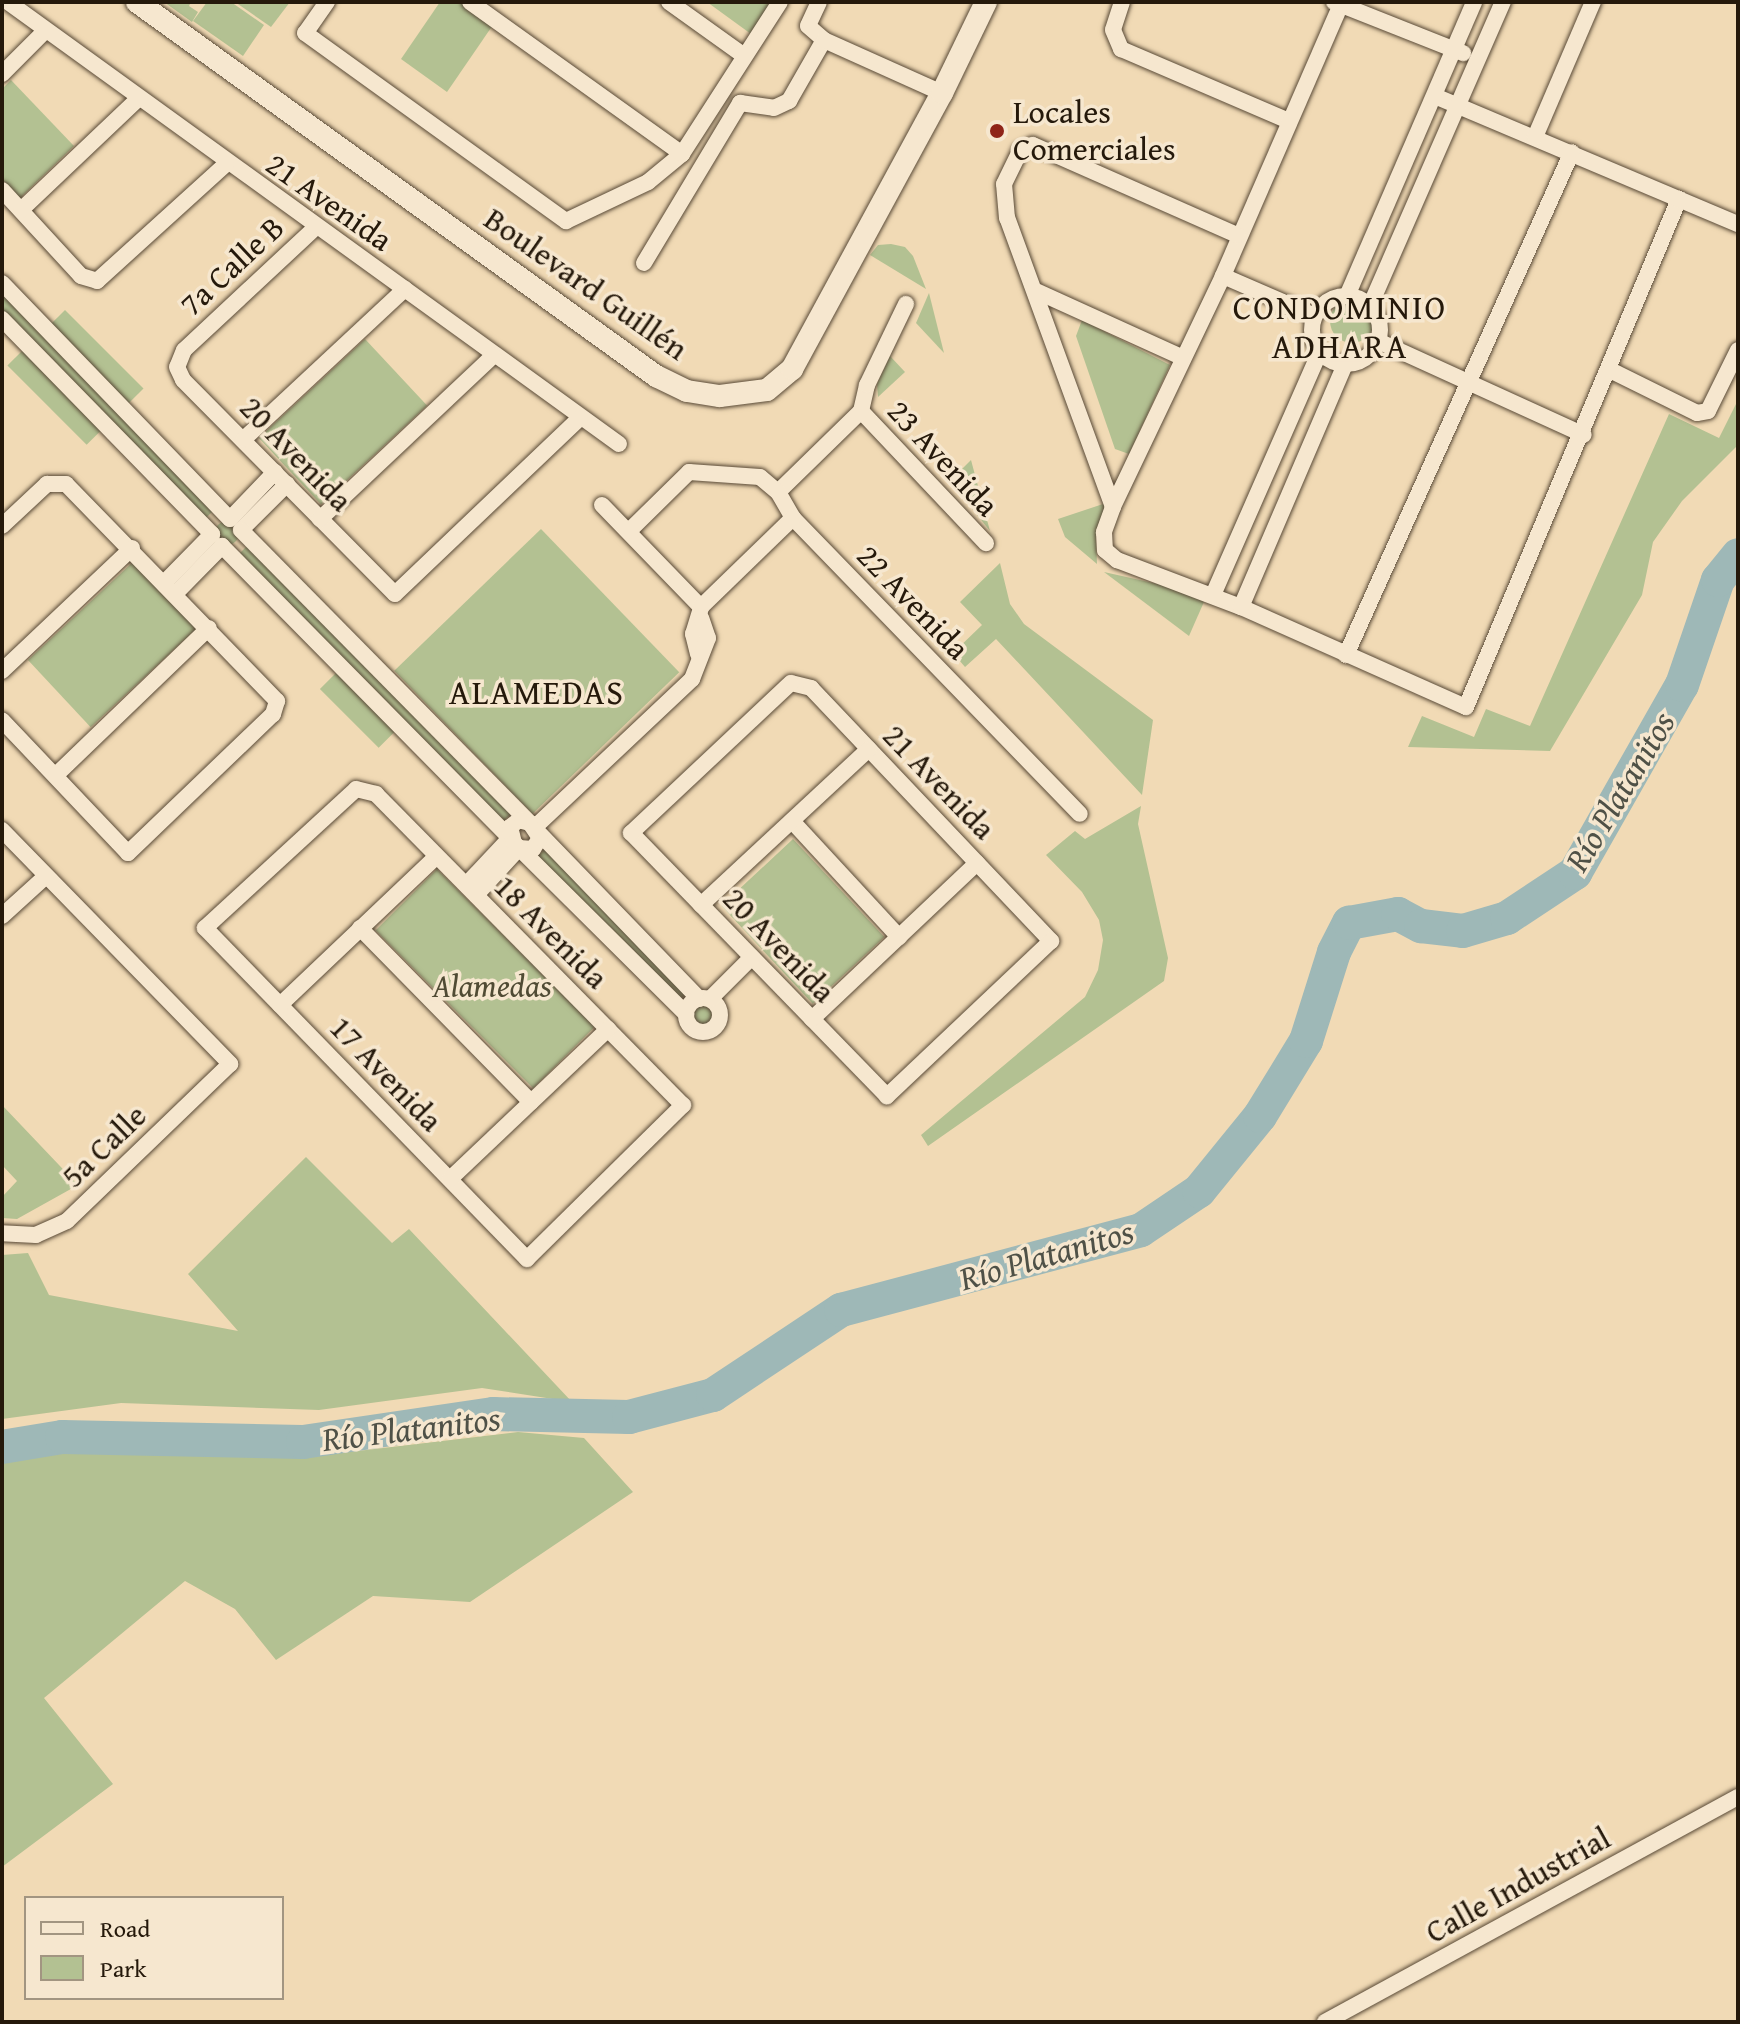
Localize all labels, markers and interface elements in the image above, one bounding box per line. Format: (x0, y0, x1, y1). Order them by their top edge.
place label: Locales Comerciales (1013, 94, 1176, 169)
marker: Locales Comerciales (988, 122, 1006, 140)
street label: 21 Avenida (259, 145, 399, 259)
street label: Boulevard Guillén (477, 200, 695, 368)
street label: 7a Calle B (172, 208, 292, 324)
district label: CONDOMINIO ADHARA (1233, 286, 1447, 366)
street label: 20 Avenida (232, 388, 360, 520)
street label: 23 Avenida (879, 392, 1007, 524)
street label: 22 Avenida (849, 536, 977, 668)
district label: ALAMEDAS (449, 672, 625, 712)
water label: Río Platanitos (1555, 704, 1683, 878)
street label: 21 Avenida (875, 716, 1003, 848)
street label: 18 Avenida (486, 867, 616, 997)
street label: 20 Avenida (715, 879, 843, 1011)
park label: Alamedas (433, 967, 551, 1005)
street label: 17 Avenida (322, 1008, 450, 1140)
street label: 5a Calle (54, 1096, 154, 1196)
water label: Río Platanitos (954, 1210, 1138, 1298)
water label: Río Platanitos (320, 1397, 502, 1459)
street label: Calle Industrial (1419, 1819, 1617, 1951)
legend (24, 1896, 284, 2000)
text: Road (100, 1911, 150, 1946)
text: Park (100, 1951, 146, 1986)

